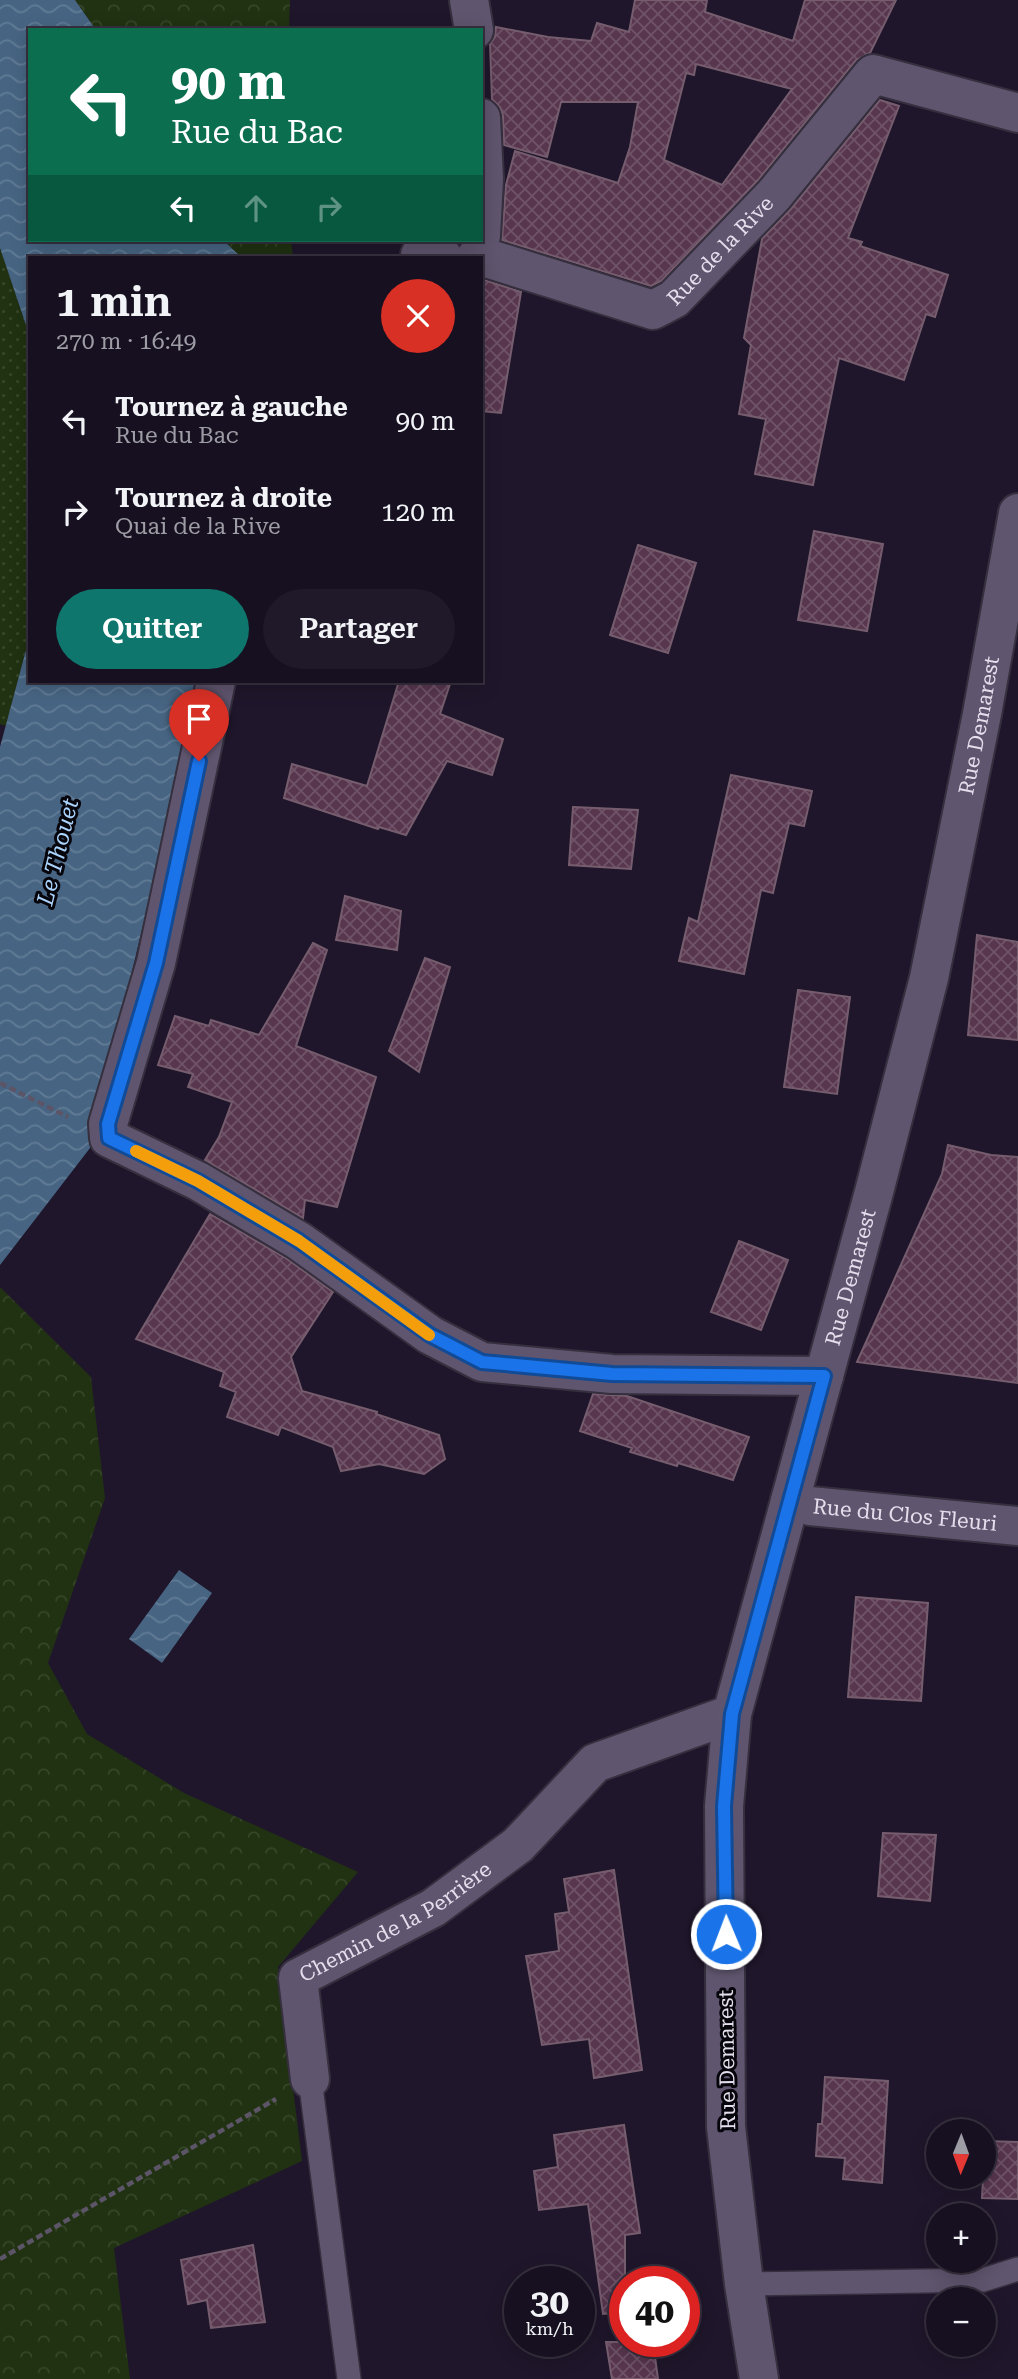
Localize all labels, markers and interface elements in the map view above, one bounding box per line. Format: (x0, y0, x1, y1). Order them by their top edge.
text: 90 m (171, 54, 286, 111)
icon: left (56, 56, 147, 147)
text: Rue du Bac (171, 113, 343, 151)
icon: left (164, 189, 202, 227)
icon: ahead (237, 189, 275, 227)
icon: right (310, 189, 348, 227)
street label: Rue de la Rive (662, 191, 778, 310)
text: 1 min (56, 277, 172, 326)
button: close (381, 279, 455, 353)
text: 270 m · 16:49 (56, 328, 196, 355)
text: Tournez à gauche (115, 392, 348, 422)
icon: left (56, 402, 94, 440)
text: 90 m (396, 406, 455, 436)
text: Rue du Bac (115, 422, 239, 449)
text: Tournez à droite (115, 483, 332, 513)
icon: right (56, 493, 94, 531)
text: 120 m (381, 497, 455, 527)
text: Quai de la Rive (115, 513, 281, 540)
button: Quitter (56, 589, 249, 669)
button: Partager (263, 589, 455, 669)
street label: Rue Demarest (954, 654, 1004, 797)
pin (169, 689, 229, 761)
icon: arrive (180, 700, 218, 738)
water label: Le Thouet (31, 795, 84, 909)
street label: Rue Demarest (821, 1206, 881, 1348)
street label: Rue du Clos Fleuri (812, 1494, 998, 1536)
street label: Chemin de la Perrière (295, 1857, 496, 1987)
position arrow (689, 1897, 763, 1971)
street label: Rue Demarest (714, 1989, 740, 2130)
north arrow (926, 2119, 996, 2189)
map controls (926, 2119, 996, 2357)
button: + (926, 2203, 996, 2273)
speed limit sign: 40 (609, 2266, 700, 2357)
text: 30 (530, 2282, 569, 2323)
button: − (926, 2287, 996, 2357)
text: km/h (525, 2318, 574, 2339)

